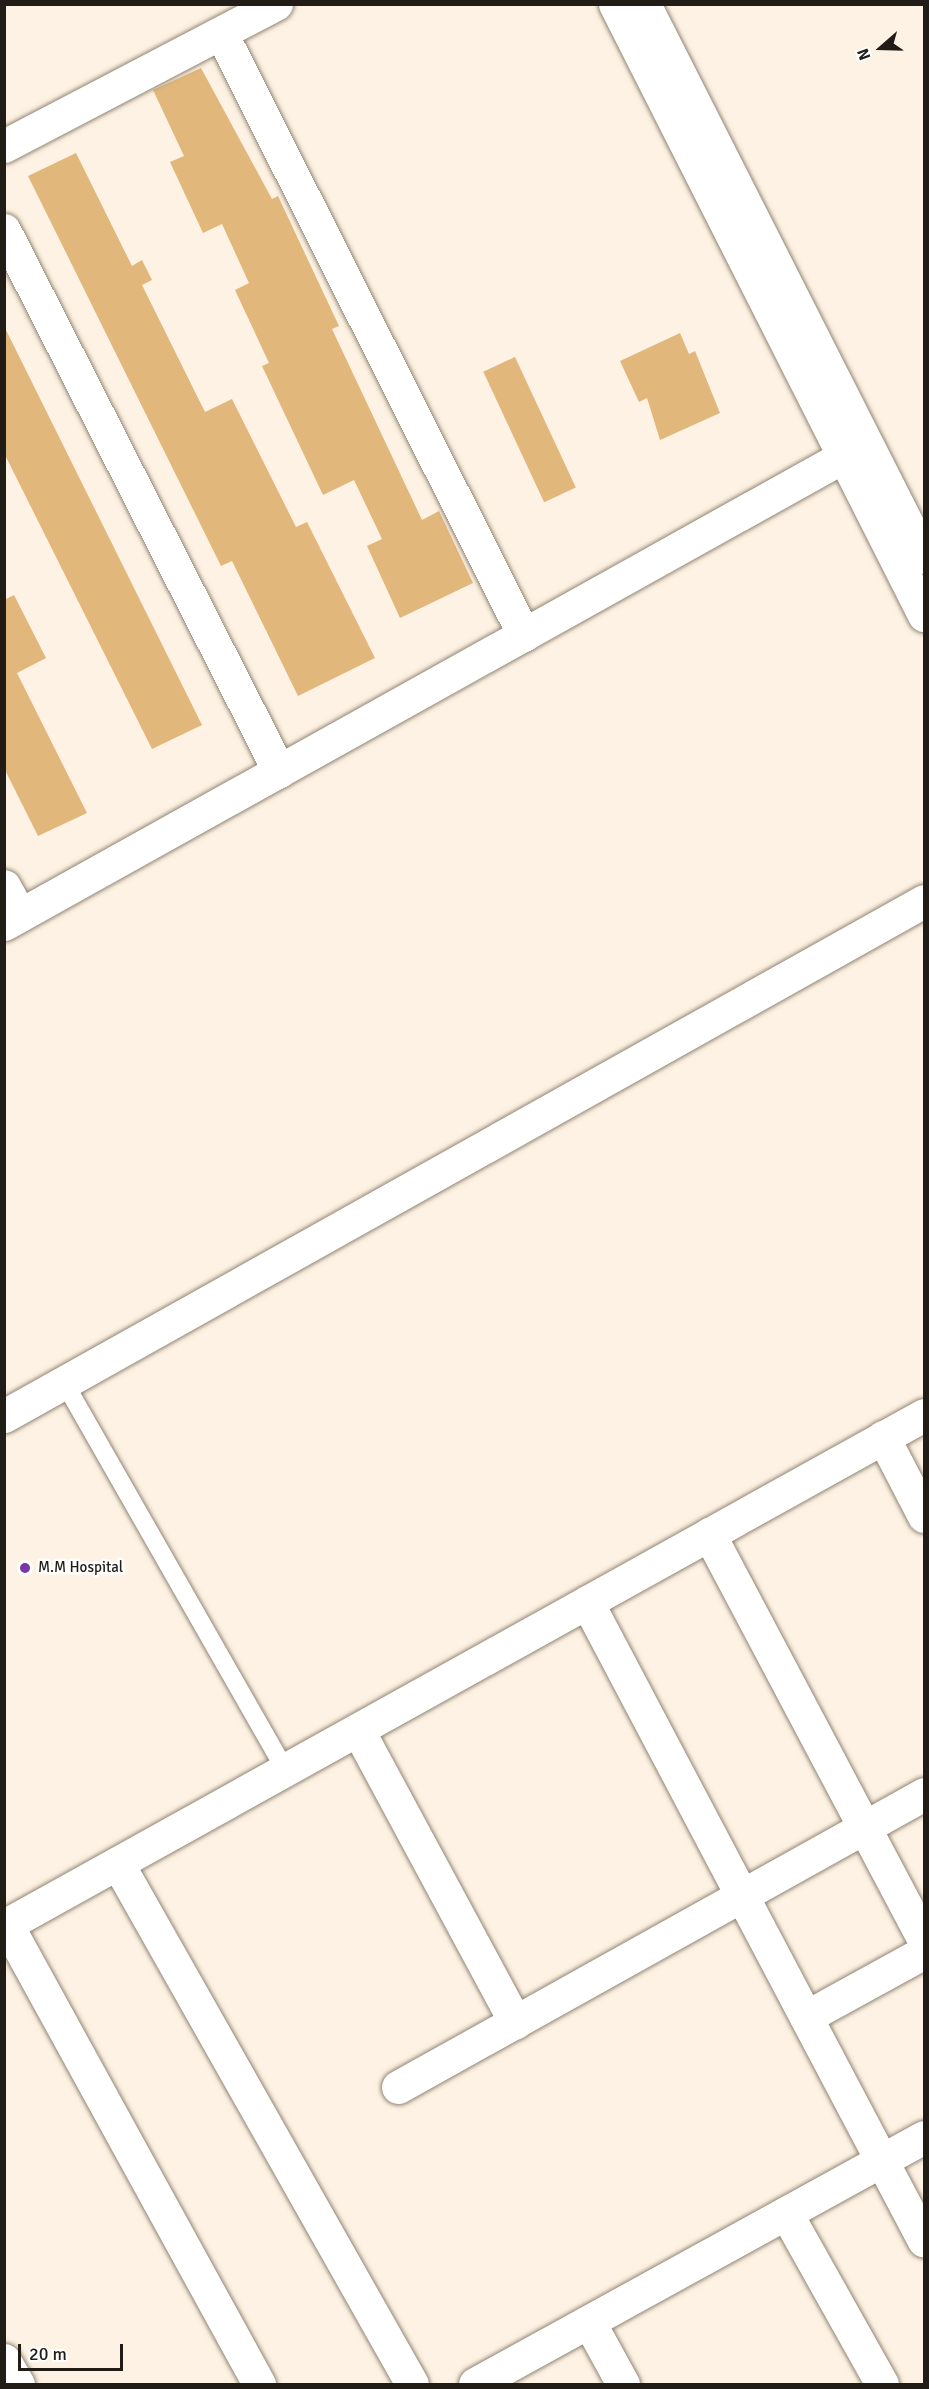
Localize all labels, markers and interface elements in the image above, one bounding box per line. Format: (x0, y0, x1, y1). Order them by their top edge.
north arrow (851, 18, 911, 78)
text: N (853, 46, 875, 63)
marker: M.M Hospital (16, 1559, 34, 1577)
place label: M.M Hospital (38, 1559, 123, 1577)
scale bar (21, 2332, 126, 2370)
text: 20 m (29, 2343, 67, 2365)

